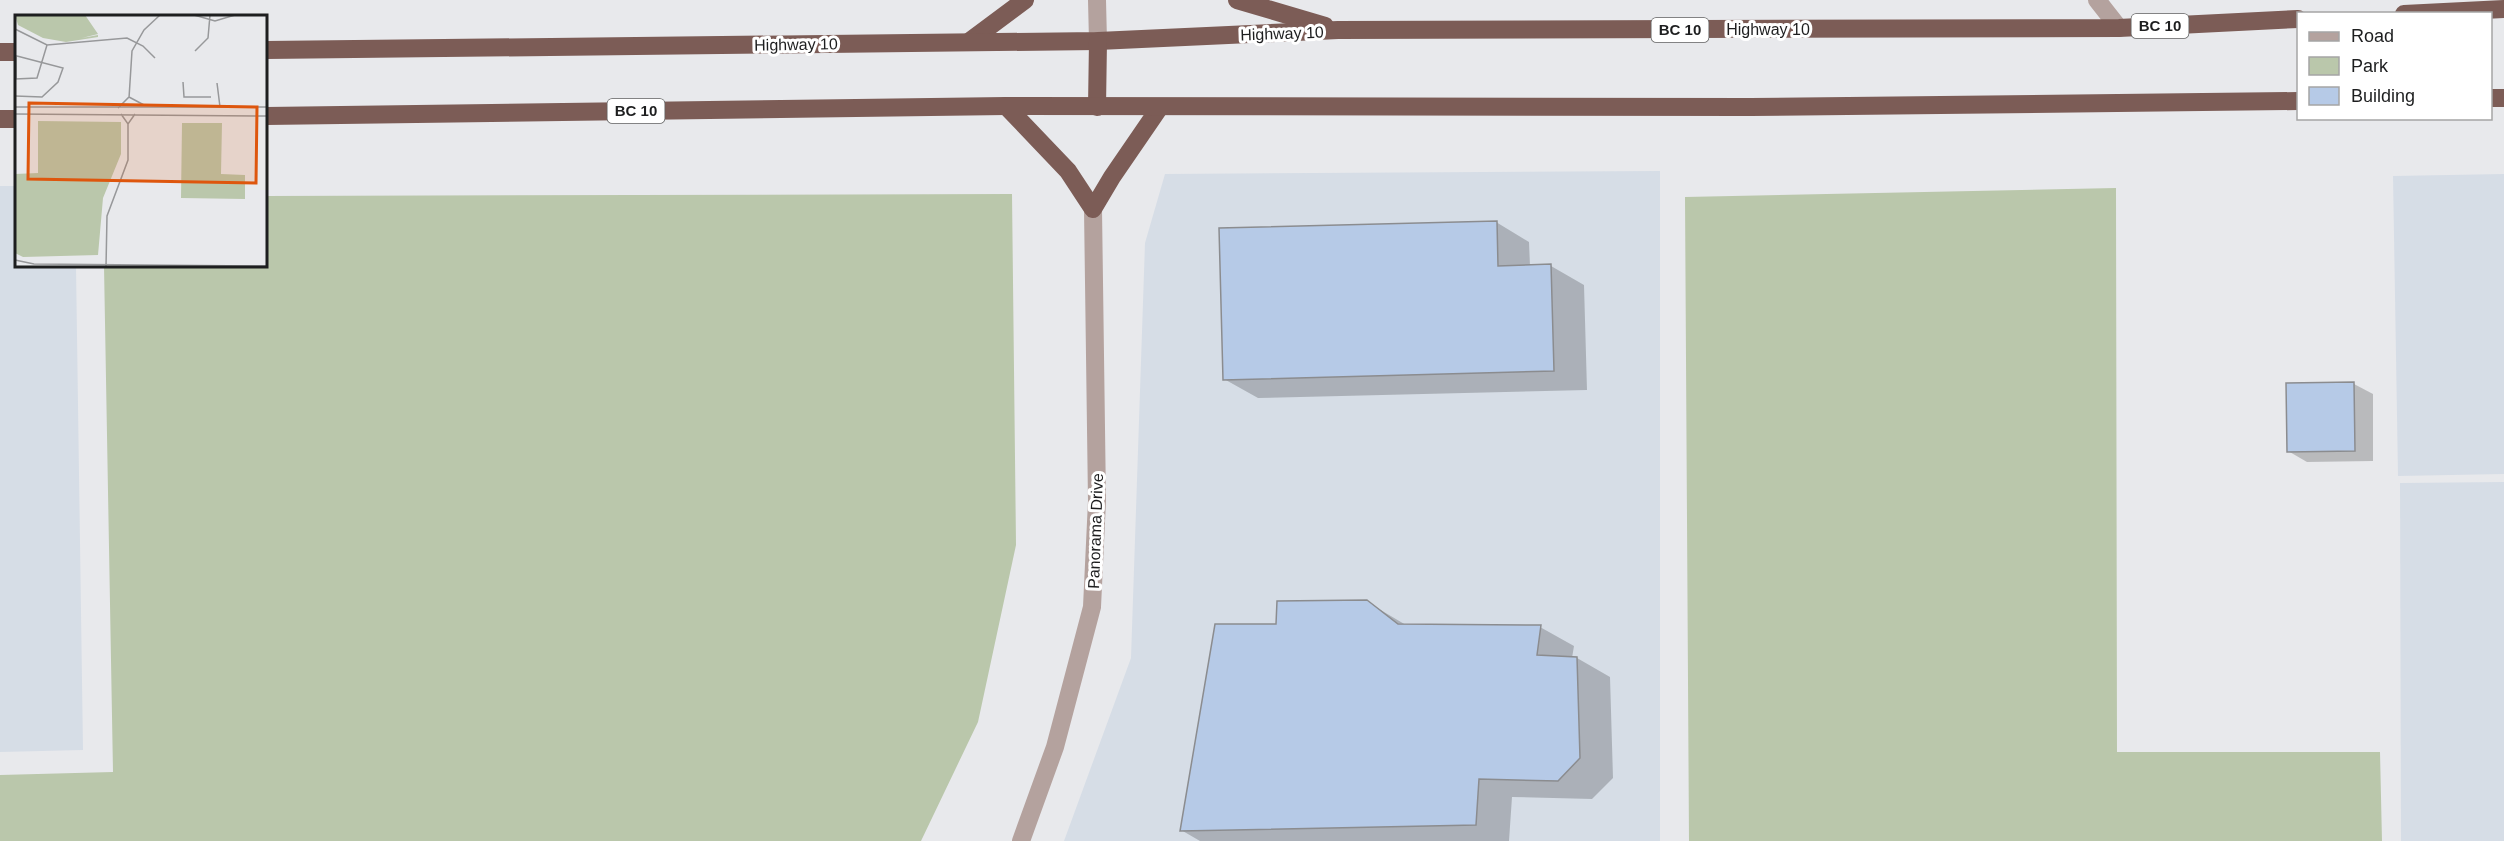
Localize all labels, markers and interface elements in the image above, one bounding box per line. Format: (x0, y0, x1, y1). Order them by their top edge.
legend (2297, 12, 2492, 120)
road number: BC 10 (2132, 14, 2188, 38)
inset map (15, 15, 267, 267)
road number: BC 10 (1652, 18, 1708, 42)
street label: Highway 10 (1726, 21, 1810, 38)
street label: Highway 10 (1240, 24, 1324, 43)
text: Road (2351, 26, 2394, 46)
street label: Highway 10 (754, 35, 838, 54)
text: Park (2351, 56, 2389, 76)
text: Building (2351, 86, 2415, 106)
road number: BC 10 (608, 99, 664, 123)
street label: Panorama Drive (1085, 473, 1106, 589)

